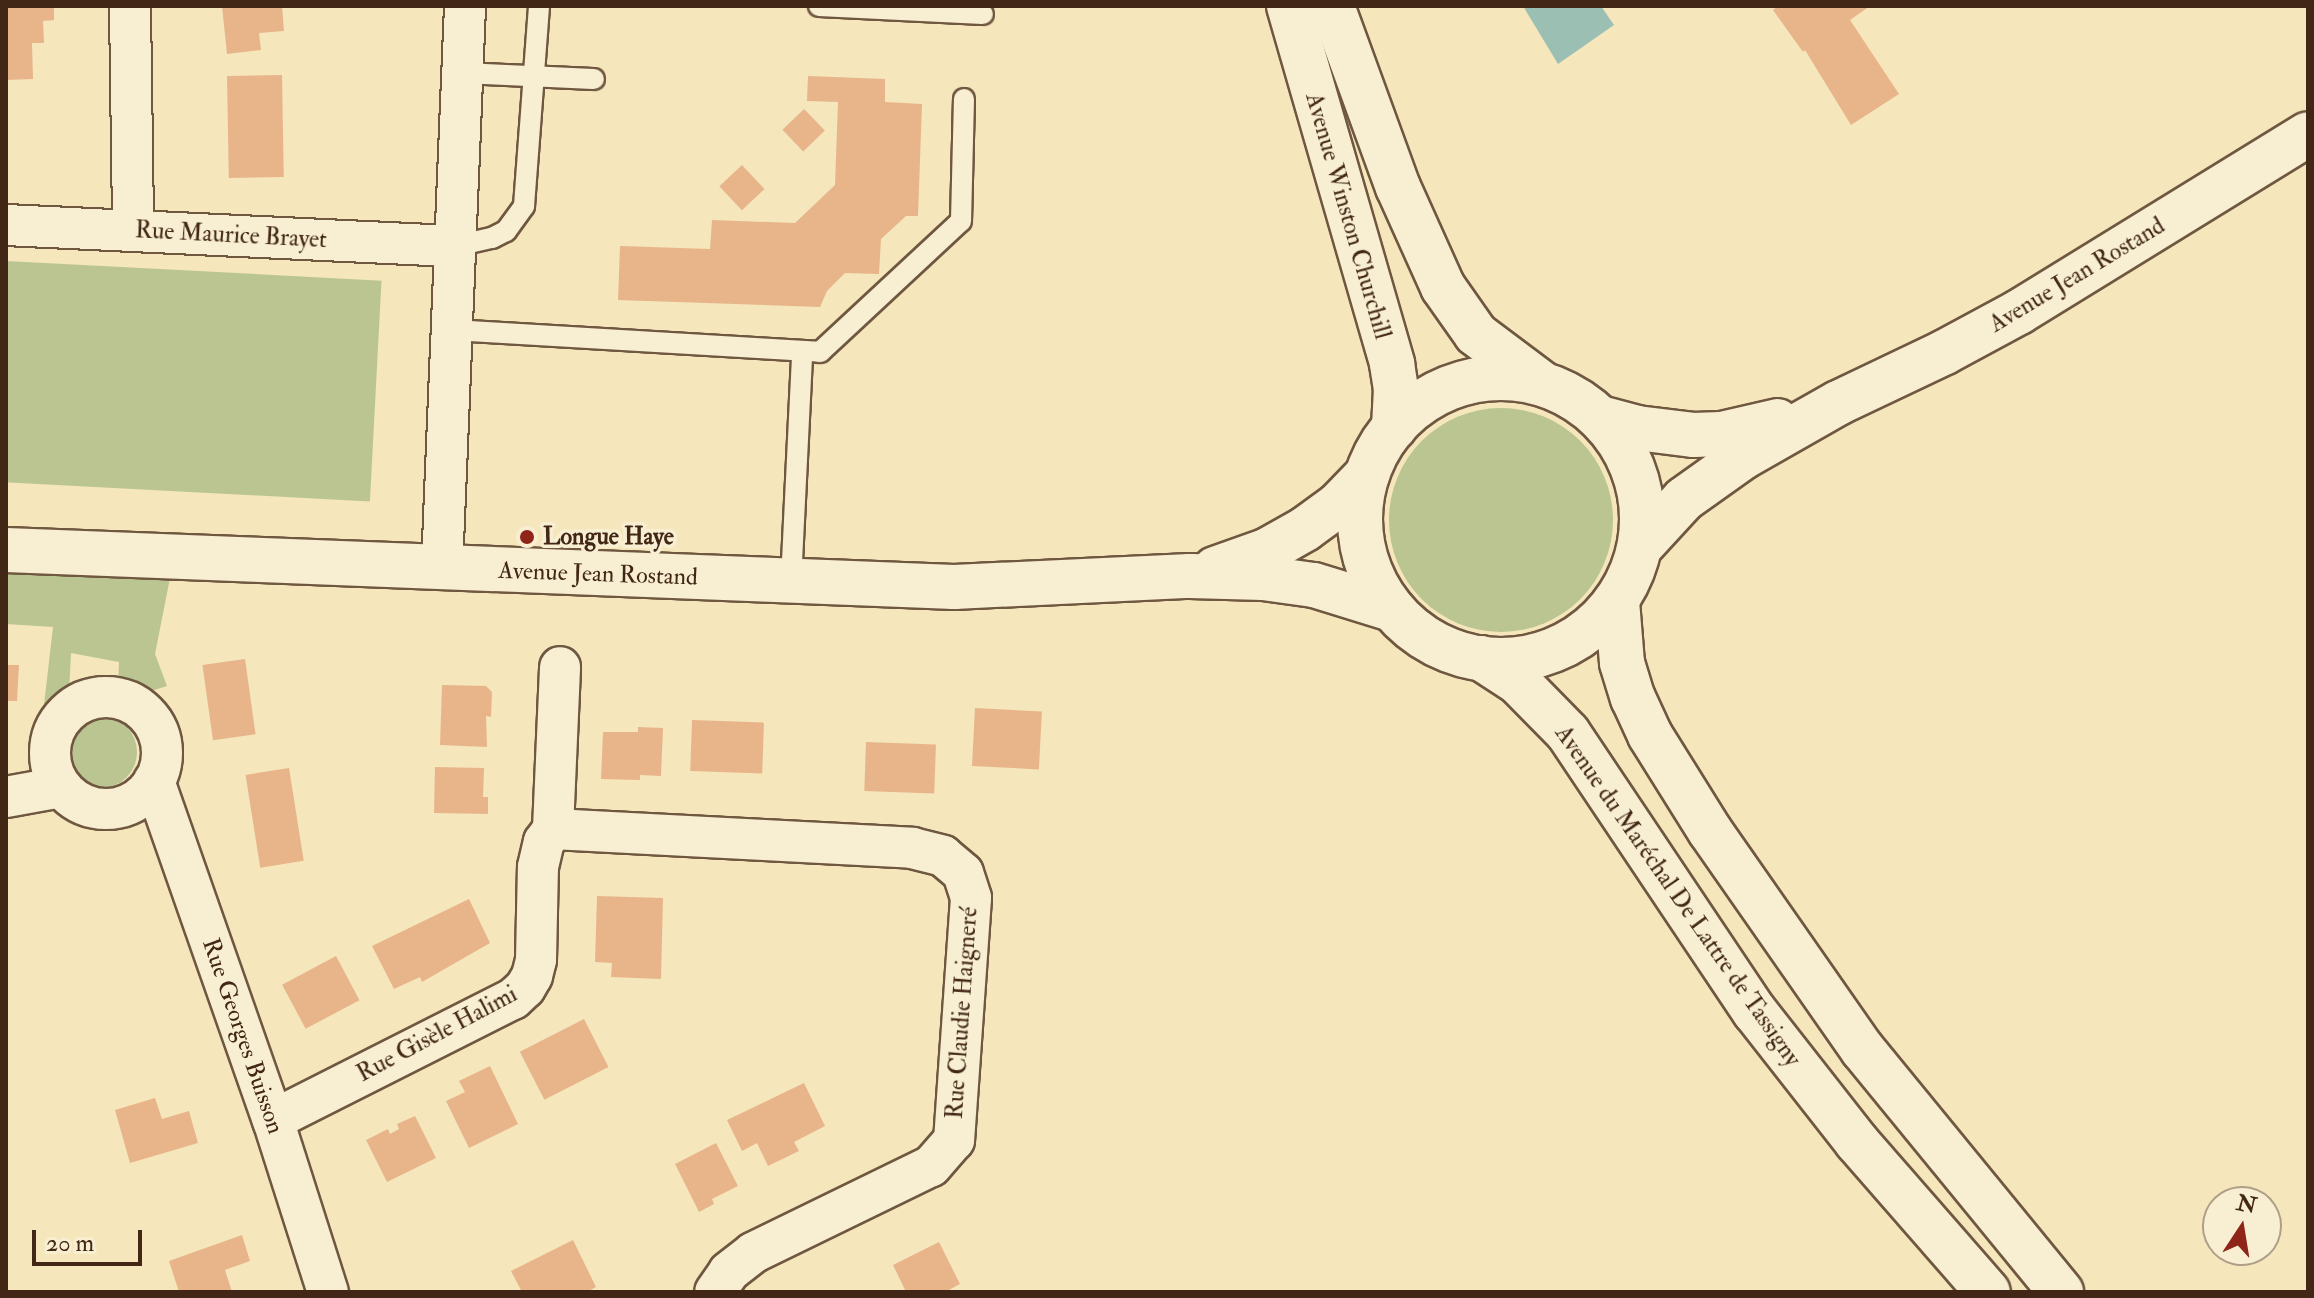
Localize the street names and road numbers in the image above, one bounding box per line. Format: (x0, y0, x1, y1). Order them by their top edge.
street label: Avenue Winston Churchill (1299, 90, 1397, 342)
street label: Avenue Jean Rostand (1984, 211, 2170, 339)
street label: Rue Maurice Brayet (134, 216, 328, 254)
street label: Avenue Jean Rostand (498, 556, 698, 592)
street label: Avenue du Maréchal De Lattre de Tassigny (1549, 720, 1807, 1072)
street label: Rue Claudie Haigneré (940, 906, 984, 1120)
street label: Rue Georges Buisson (196, 934, 290, 1138)
street label: Rue Gisèle Halimi (352, 980, 522, 1088)

